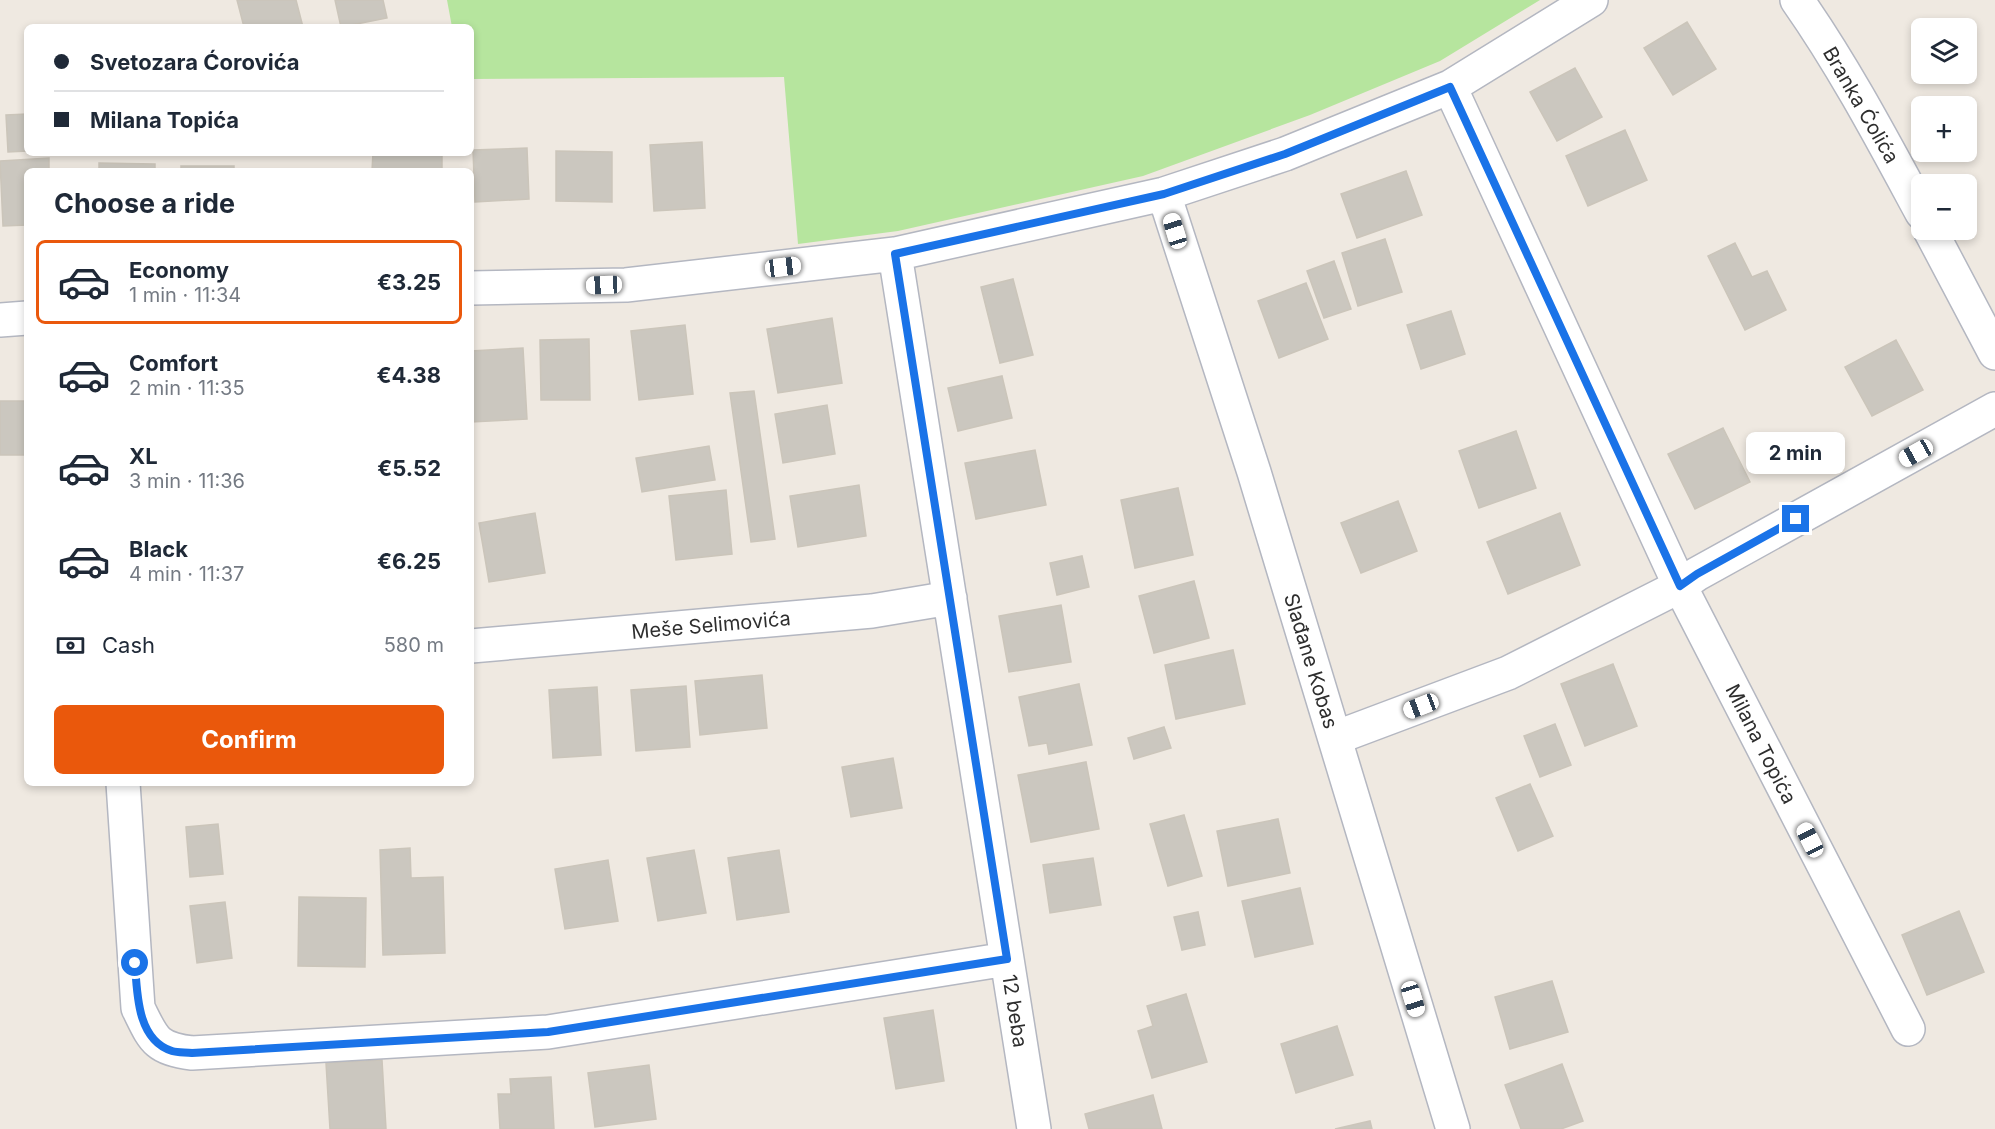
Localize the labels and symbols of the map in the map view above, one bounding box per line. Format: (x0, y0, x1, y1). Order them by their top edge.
street label: Branka Ćolića (1818, 42, 1905, 168)
car (1161, 211, 1189, 251)
car (764, 256, 802, 278)
car (586, 275, 622, 295)
callout: 2 min (1746, 432, 1846, 474)
car (1896, 436, 1936, 470)
route end (1782, 505, 1809, 532)
street label: Slađane Kobas (1279, 590, 1343, 732)
street label: Meše Selimovića (630, 606, 792, 644)
street label: Milana Topića (1721, 680, 1801, 808)
car (1401, 691, 1441, 721)
car (1794, 820, 1826, 860)
route start (121, 949, 148, 976)
street label: 12 beba (997, 973, 1033, 1049)
car (1399, 979, 1427, 1019)

